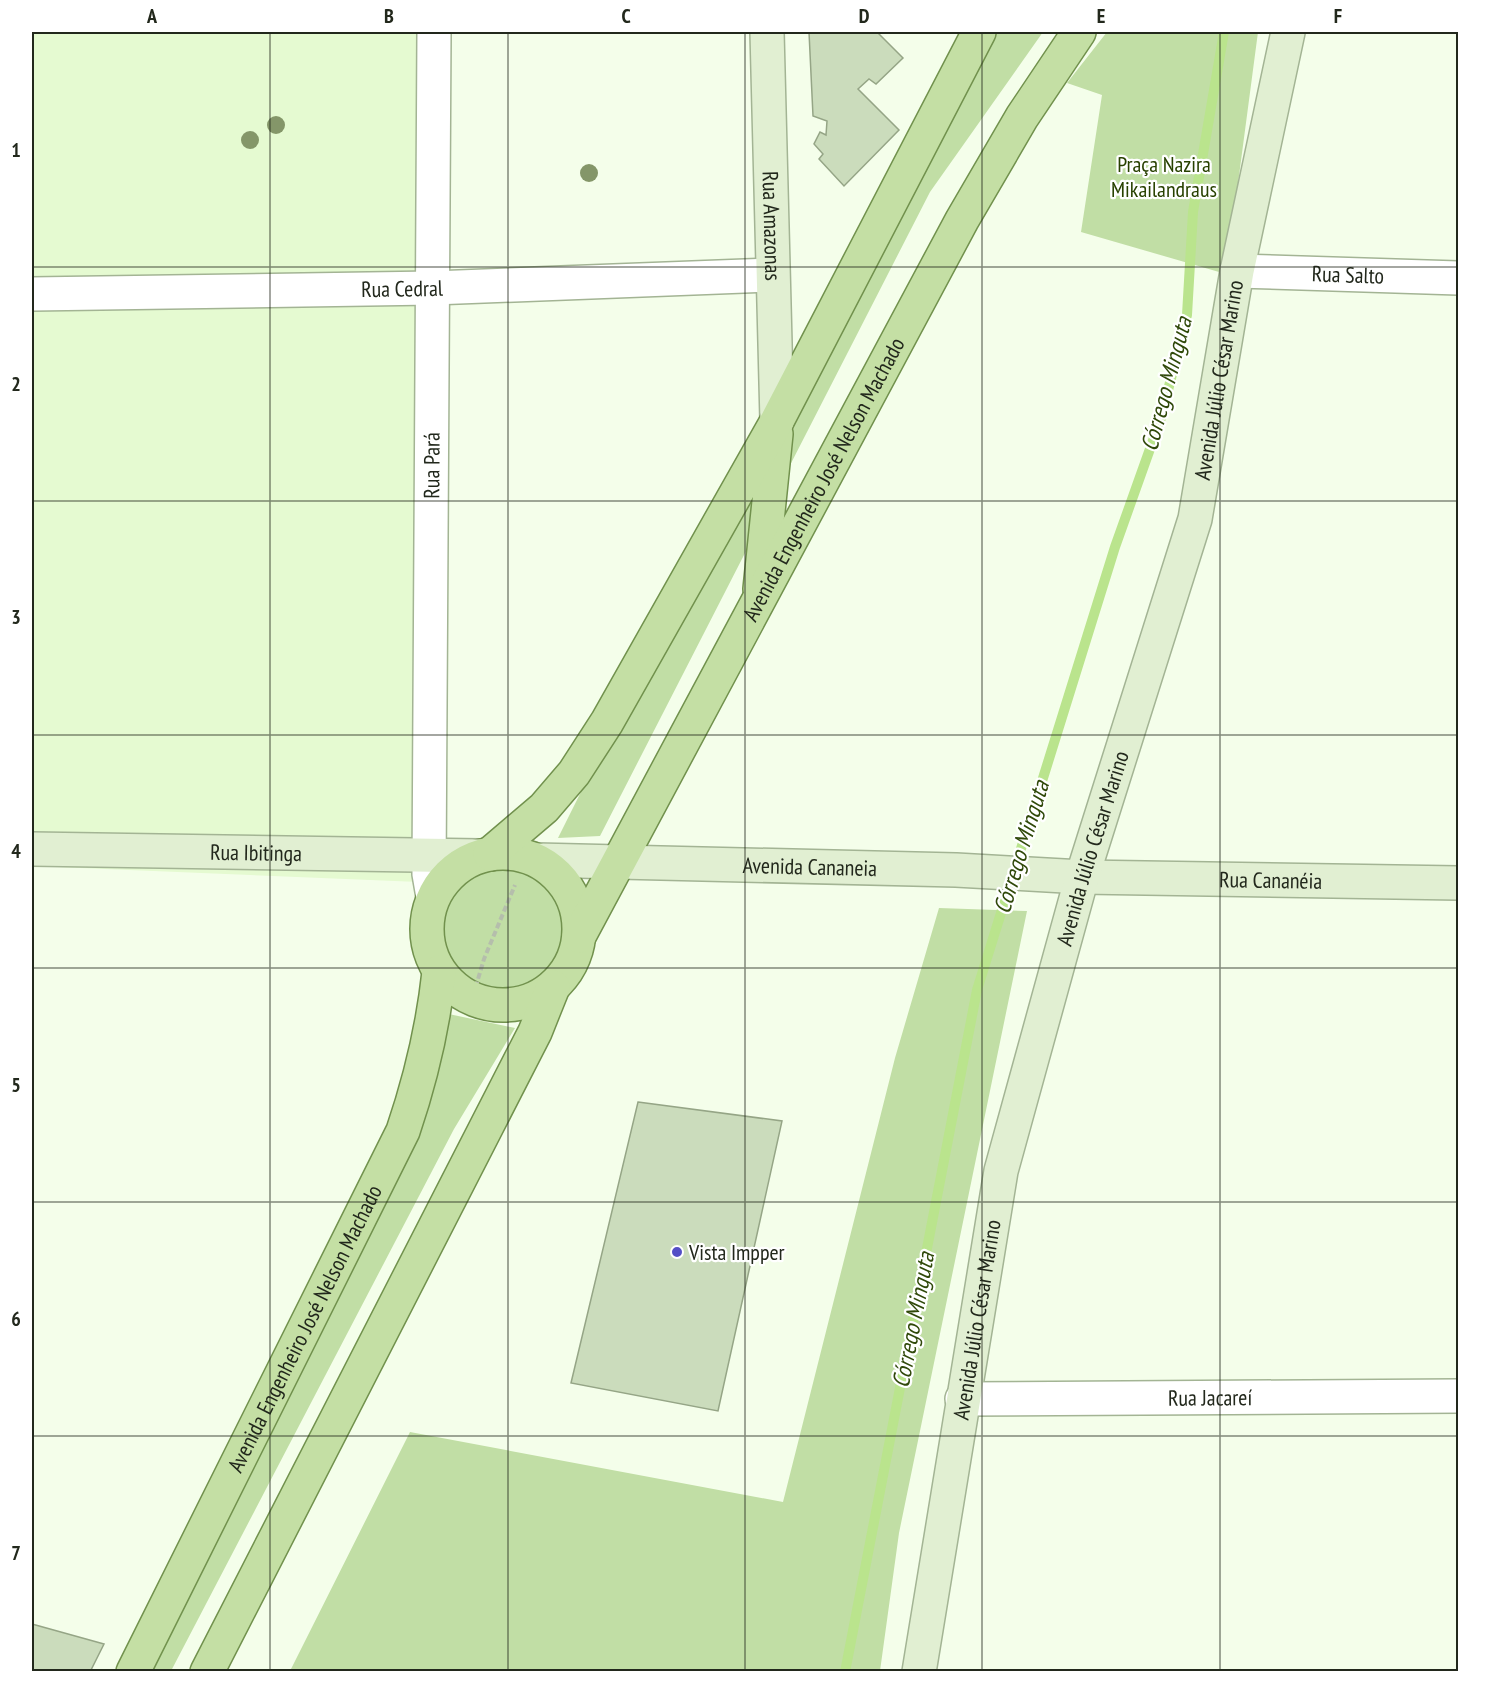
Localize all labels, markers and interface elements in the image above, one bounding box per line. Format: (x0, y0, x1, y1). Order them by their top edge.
text: A (146, 3, 158, 29)
text: B (384, 3, 394, 29)
text: C (621, 3, 631, 29)
text: D (859, 3, 870, 29)
text: E (1097, 3, 1105, 29)
text: F (1334, 3, 1342, 29)
text: 1 (11, 137, 21, 163)
park label: Praça Nazira Mikailandraus (1111, 150, 1217, 203)
street label: Rua Amazonas (757, 171, 787, 281)
street label: Rua Salto (1311, 259, 1385, 290)
street label: Rua Cedral (361, 274, 444, 303)
street label: Avenida Júlio César Marino (1188, 278, 1249, 482)
water label: Córrego Minguta (1133, 312, 1199, 454)
street label: Avenida Engenheiro José Nelson Machado (736, 333, 911, 626)
text: 2 (11, 371, 21, 397)
street label: Rua Pará (417, 432, 446, 499)
text: 3 (11, 604, 21, 630)
street label: Avenida Júlio César Marino (1050, 747, 1135, 949)
water label: Córrego Minguta (986, 775, 1056, 917)
text: 4 (11, 838, 21, 864)
street label: Rua Ibitinga (210, 838, 302, 867)
street label: Avenida Cananeia (742, 851, 877, 882)
street label: Rua Cananéia (1219, 865, 1322, 895)
text: 5 (11, 1072, 21, 1098)
street label: Avenida Engenheiro José Nelson Machado (221, 1180, 388, 1477)
street label: Avenida Júlio César Marino (947, 1218, 1007, 1422)
place label: Vista Impper (688, 1238, 785, 1266)
marker: Vista Impper (670, 1245, 684, 1259)
water label: Córrego Minguta (885, 1248, 942, 1390)
text: 6 (11, 1306, 21, 1332)
street label: Rua Jacareí (1168, 1383, 1252, 1412)
text: 7 (11, 1540, 21, 1566)

